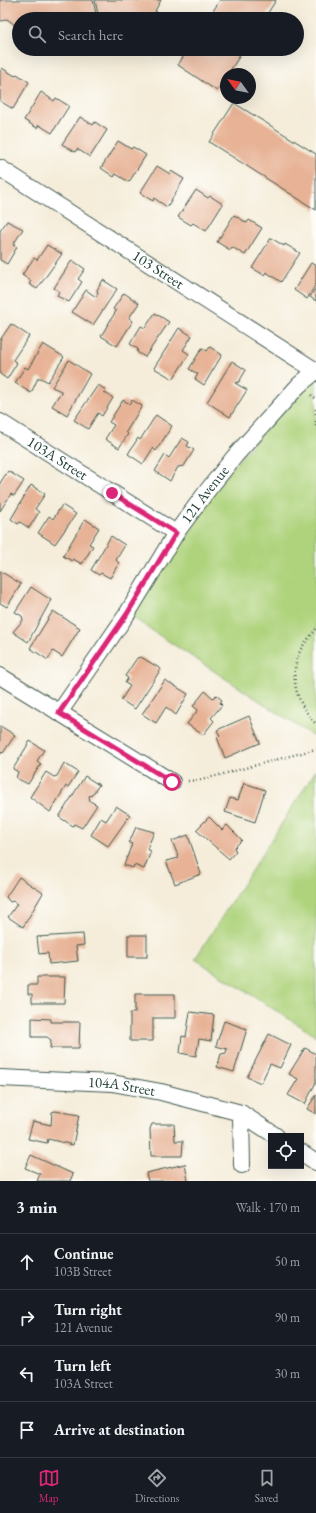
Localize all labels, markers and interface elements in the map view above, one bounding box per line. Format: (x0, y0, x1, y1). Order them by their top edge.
search box (12, 12, 304, 56)
icon: search (26, 23, 48, 45)
text: Search here (58, 25, 123, 44)
north arrow (220, 68, 256, 104)
street label: 103 Street (129, 246, 188, 293)
street label: 103A Street (24, 432, 92, 484)
street label: 121 Avenue (176, 461, 233, 527)
route end (103, 484, 121, 502)
route start (163, 773, 181, 791)
street label: 104A Street (88, 1072, 157, 1100)
map controls (268, 1133, 304, 1169)
button: locate (268, 1133, 304, 1169)
text: 3 min (16, 1196, 57, 1218)
text: Walk · 170 m (236, 1199, 300, 1216)
text: Continue (54, 1244, 114, 1263)
icon: ahead (16, 1251, 38, 1273)
text: 50 m (275, 1253, 300, 1270)
text: 103B Street (54, 1263, 112, 1280)
text: Turn right (54, 1300, 122, 1319)
icon: right (16, 1307, 38, 1329)
text: 90 m (275, 1309, 300, 1326)
text: 121 Avenue (54, 1319, 113, 1336)
text: Turn left (54, 1356, 111, 1375)
icon: left (16, 1363, 38, 1385)
text: 30 m (275, 1365, 300, 1382)
text: 103A Street (54, 1375, 113, 1392)
icon: arrive (16, 1419, 38, 1441)
text: Arrive at destination (54, 1420, 185, 1439)
tab: Map (38, 1467, 60, 1505)
tab: Directions (135, 1467, 179, 1505)
tab: Saved (255, 1467, 278, 1505)

